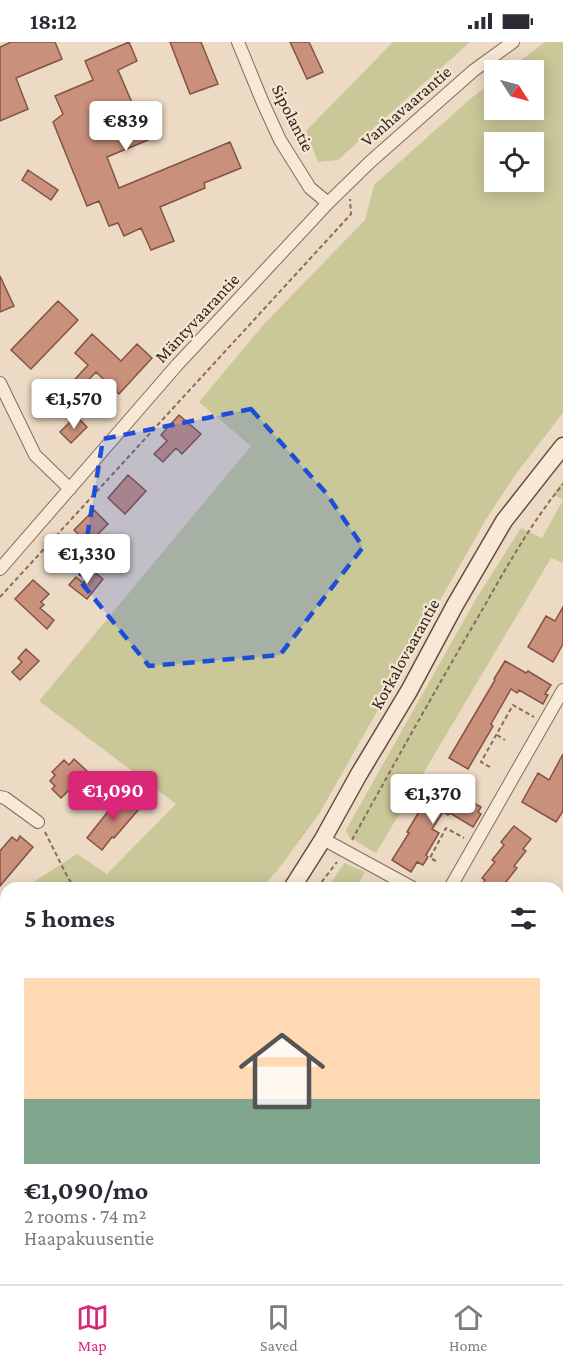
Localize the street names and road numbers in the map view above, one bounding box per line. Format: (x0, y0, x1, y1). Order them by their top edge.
street label: Vanhavaarantie (357, 61, 455, 151)
street label: Sipolantie (268, 81, 318, 155)
street label: Mäntyvaarantie (151, 269, 243, 367)
street label: Korkalovaarantie (366, 595, 444, 713)

